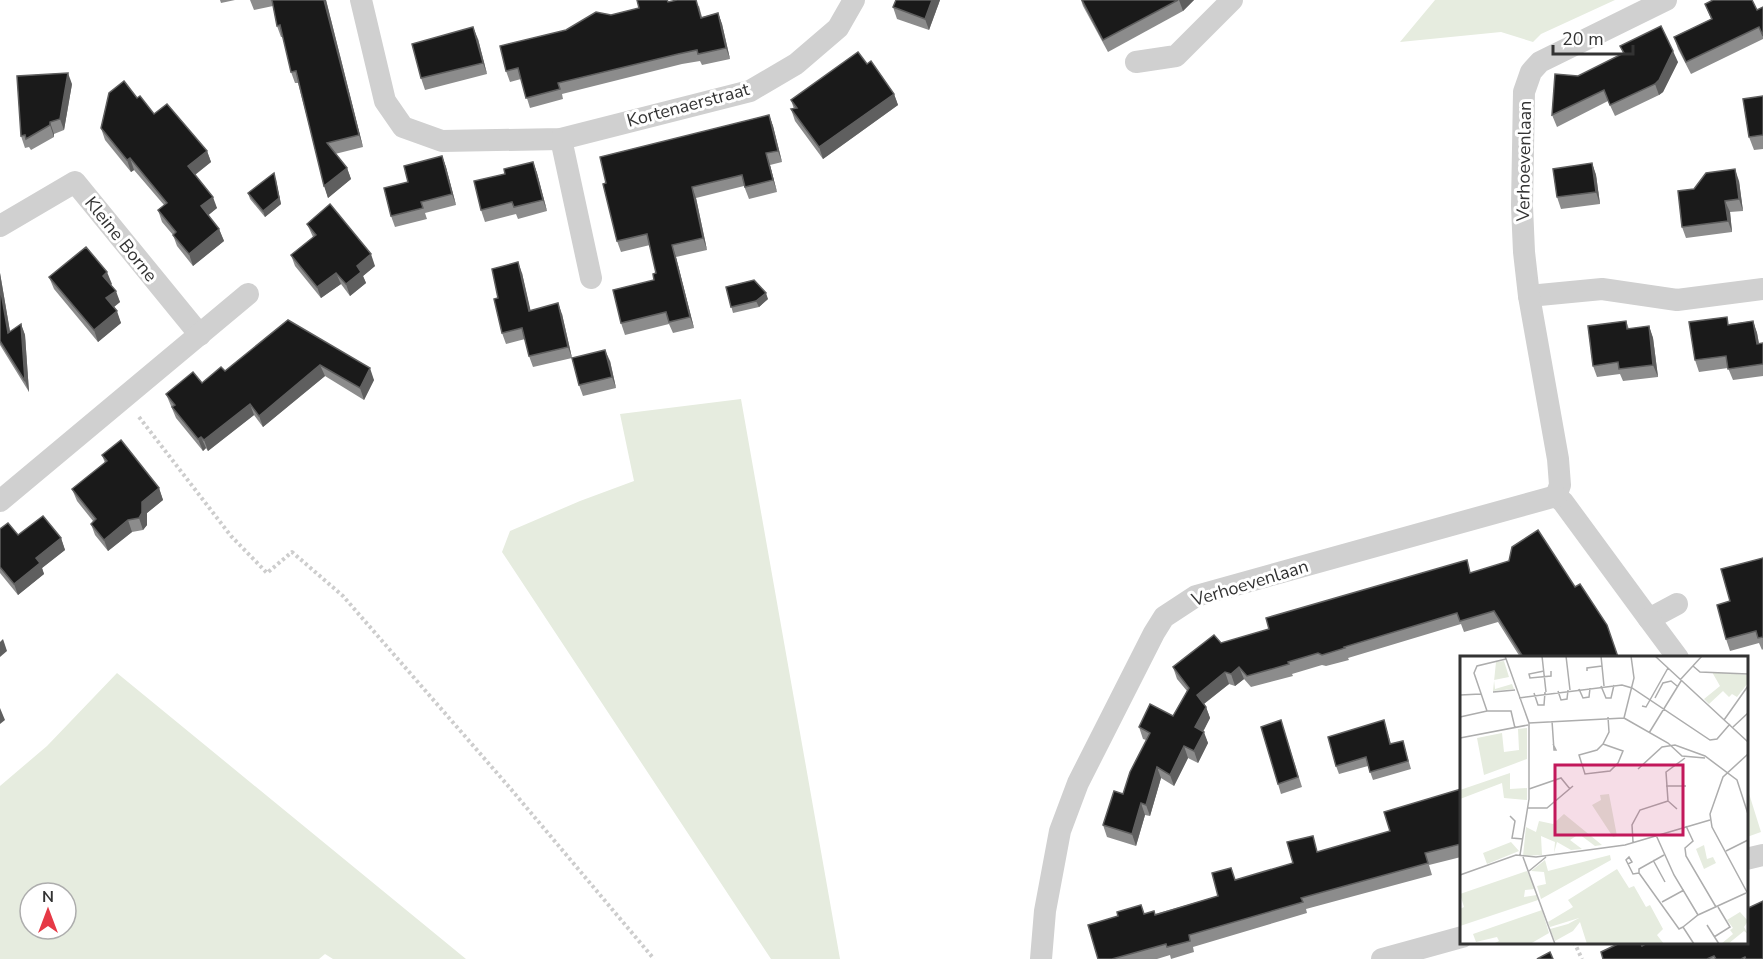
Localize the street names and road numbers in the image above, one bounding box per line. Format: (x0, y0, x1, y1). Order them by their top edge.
street label: Kortenaerstraat (624, 77, 753, 133)
street label: Verhoevenlaan (1511, 100, 1537, 223)
street label: Kleine Borne (79, 191, 163, 287)
street label: Verhoevenlaan (1188, 554, 1311, 612)

